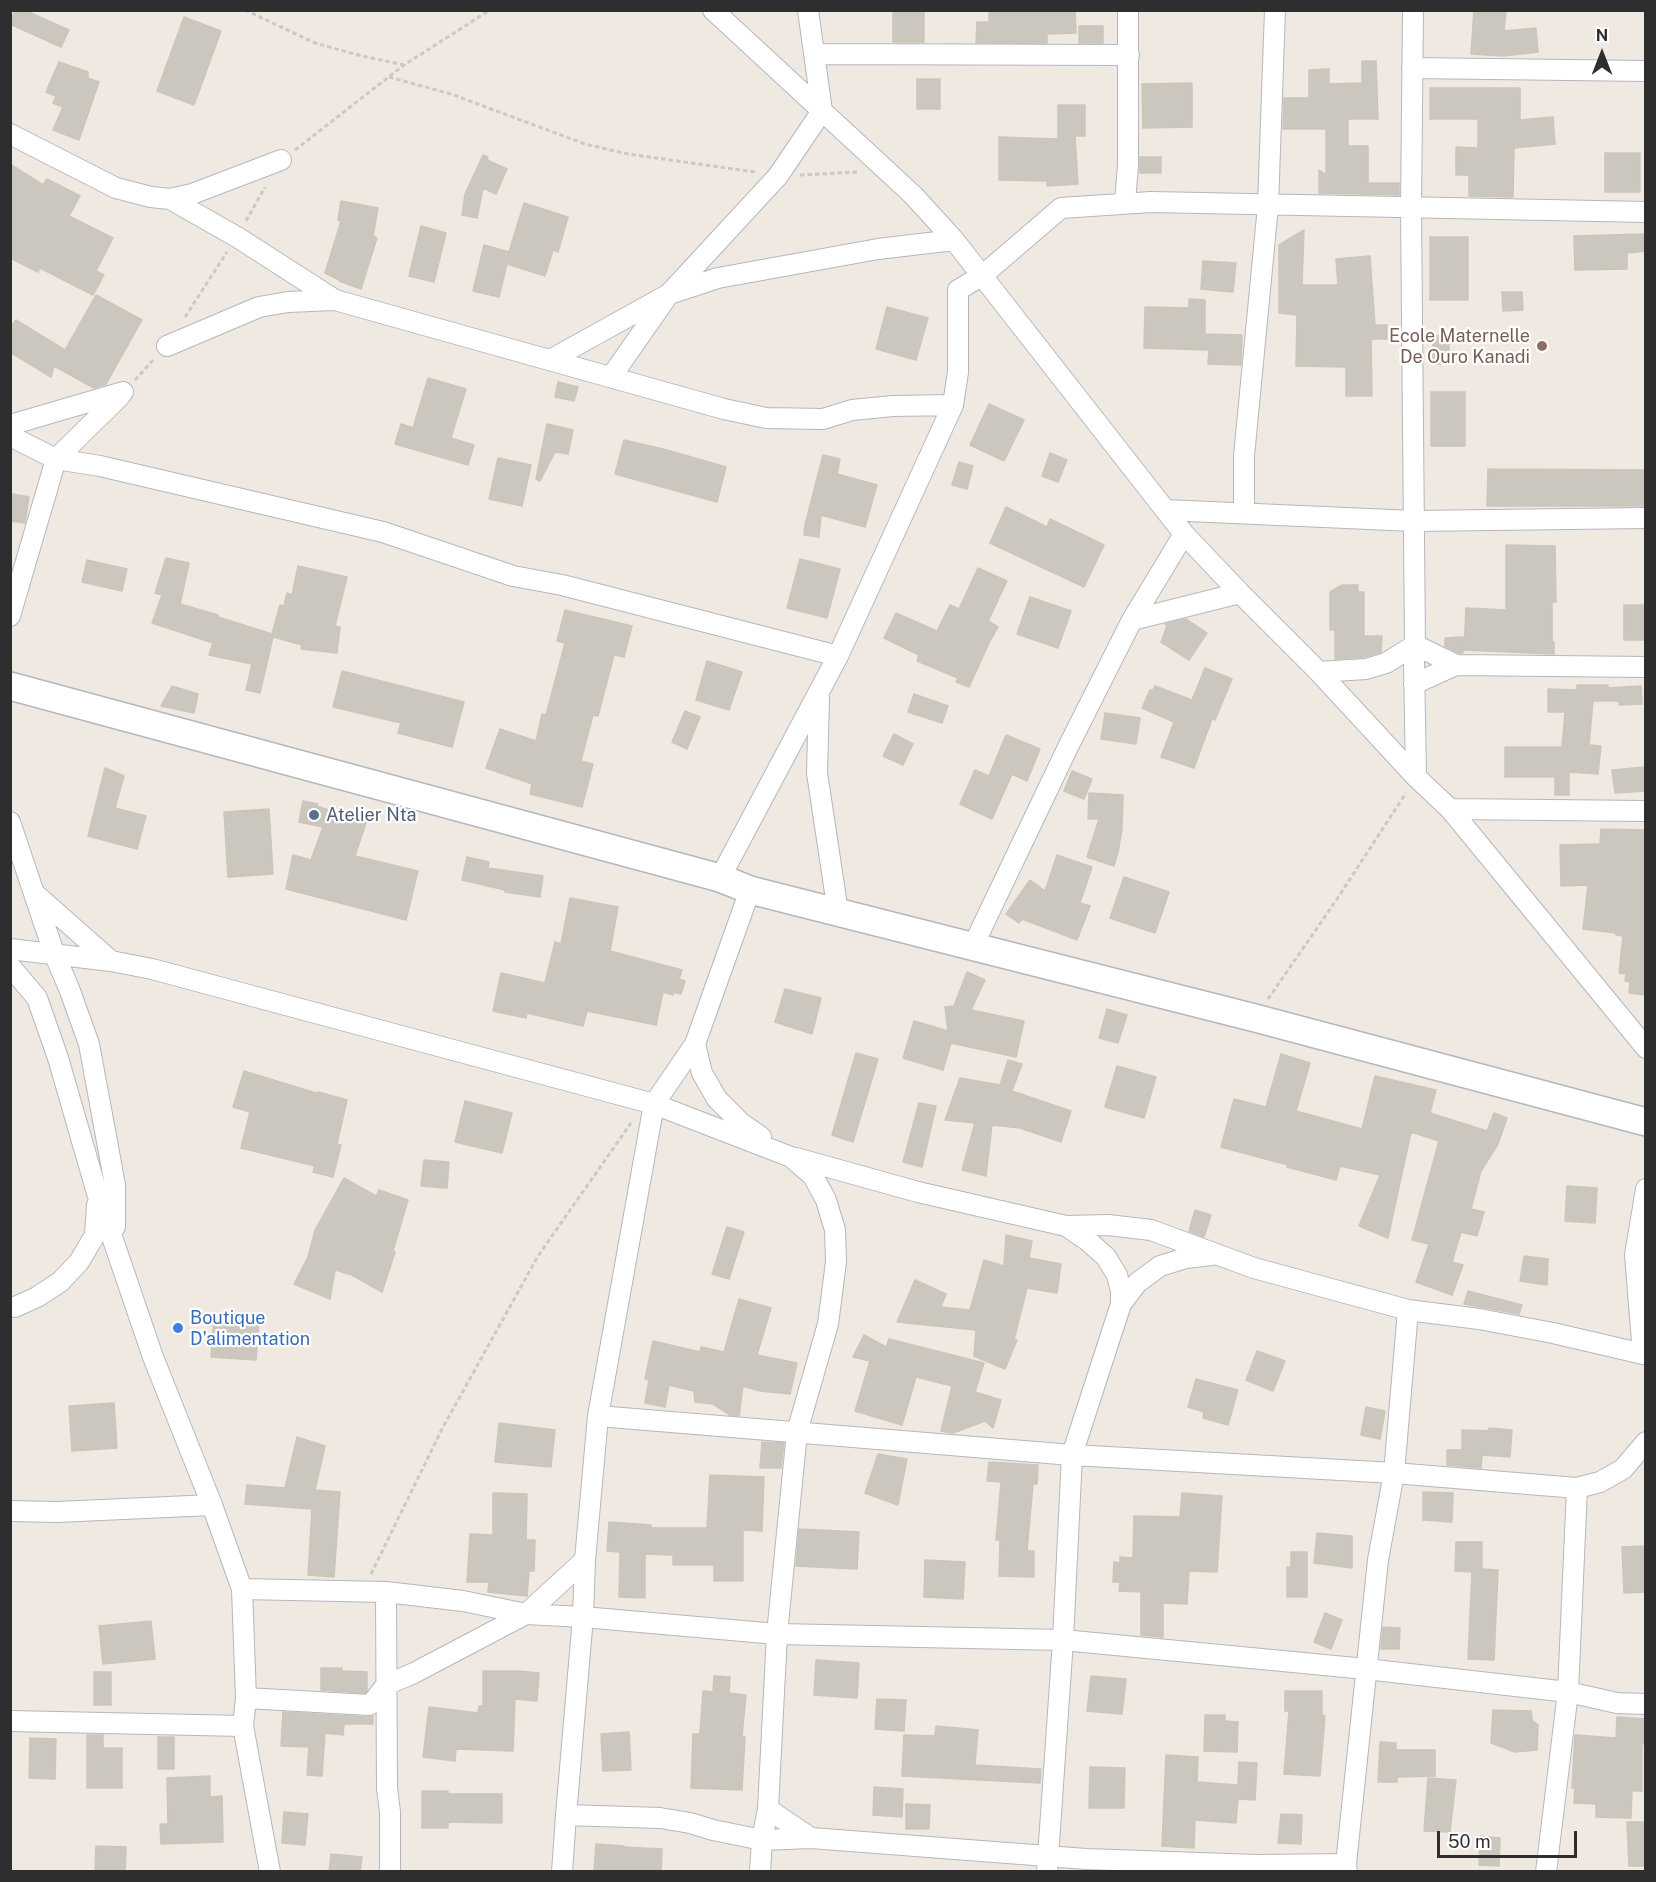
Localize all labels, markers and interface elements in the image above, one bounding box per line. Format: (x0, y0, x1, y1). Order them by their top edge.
north arrow (1572, 24, 1632, 84)
text: N (1596, 26, 1608, 45)
place label: Ecole Maternelle De Ouro Kanadi (1389, 325, 1530, 368)
marker: Ecole Maternelle De Ouro Kanadi (1535, 339, 1549, 353)
place label: Atelier Nta (326, 804, 417, 826)
marker: Atelier Nta (307, 808, 321, 822)
place label: Boutique D'alimentation (190, 1307, 310, 1350)
marker: Boutique D'alimentation (171, 1321, 185, 1335)
scale bar (1440, 1819, 1580, 1857)
text: 50 m (1448, 1831, 1491, 1852)

